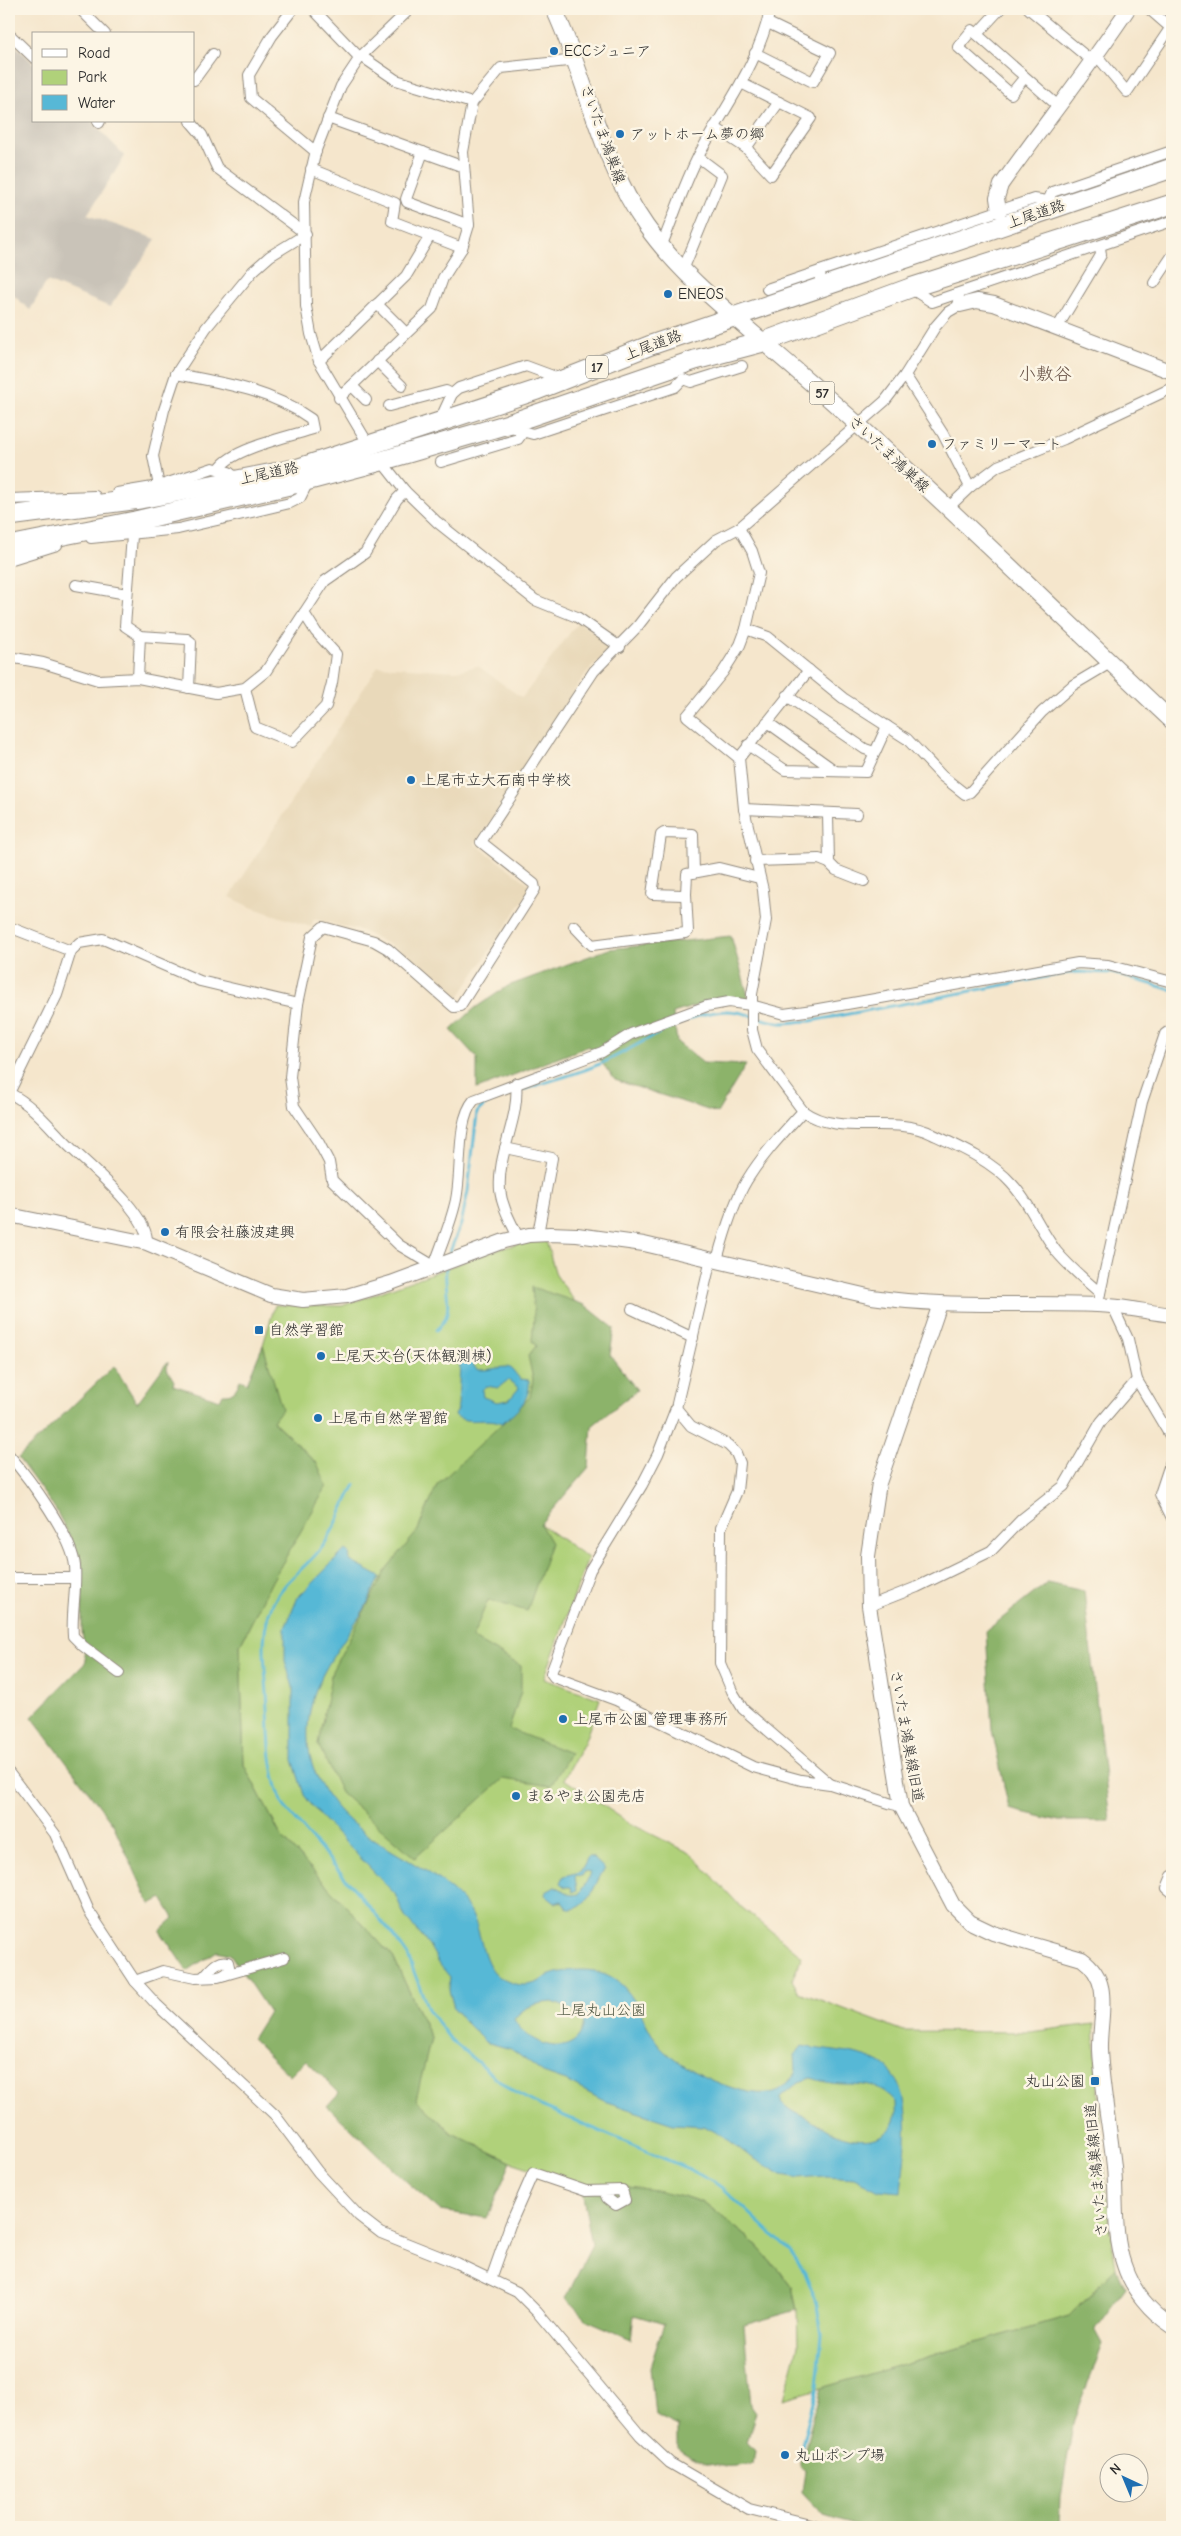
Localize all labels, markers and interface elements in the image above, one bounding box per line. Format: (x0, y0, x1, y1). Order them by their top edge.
legend (32, 32, 195, 122)
place label: ECCジュニア (564, 42, 651, 60)
text: Road (78, 44, 110, 62)
marker: ECCジュニア (548, 45, 560, 57)
text: Park (78, 68, 107, 86)
street label: さいたま鴻巣線 (577, 82, 629, 186)
text: Water (78, 94, 115, 112)
place label: アットホーム夢の郷 (630, 125, 764, 143)
marker: アットホーム夢の郷 (614, 128, 626, 140)
street label: 上尾道路 (1005, 196, 1067, 232)
place label: ENEOS (678, 285, 724, 303)
marker: ENEOS (662, 288, 674, 300)
street label: 上尾道路 (622, 326, 684, 364)
road number: 17 (586, 356, 608, 378)
district label: 小敷谷 (1018, 364, 1072, 385)
road number: 57 (810, 382, 834, 404)
street label: さいたま鴻巣線 (845, 412, 933, 496)
place label: ファミリーマート (942, 435, 1062, 453)
marker: ファミリーマート (926, 438, 938, 450)
street label: 上尾道路 (238, 458, 300, 488)
place label: 上尾市立大石南中学校 (421, 771, 571, 789)
marker: 上尾市立大石南中学校 (405, 774, 417, 786)
place label: 有限会社藤波建興 (175, 1223, 295, 1241)
marker: 有限会社藤波建興 (159, 1226, 171, 1238)
place label: 自然学習館 (269, 1321, 344, 1339)
marker: 自然学習館 (253, 1324, 265, 1336)
place label: 上尾天文台(天体観測棟) (331, 1347, 491, 1365)
marker: 上尾天文台(天体観測棟) (315, 1350, 327, 1362)
place label: 上尾市自然学習館 (328, 1409, 448, 1427)
marker: 上尾市自然学習館 (312, 1412, 324, 1424)
street label: さいたま鴻巣線旧道 (886, 1668, 928, 1804)
place label: 上尾市公園 管理事務所 (573, 1710, 728, 1728)
marker: 上尾市公園 管理事務所 (557, 1713, 569, 1725)
place label: まるやま公園売店 (526, 1787, 646, 1805)
marker: まるやま公園売店 (510, 1790, 522, 1802)
park label: 上尾丸山公園 (556, 2001, 646, 2019)
place label: 丸山公園 (1025, 2072, 1085, 2090)
marker: 丸山公園 (1089, 2075, 1101, 2087)
street label: さいたま鴻巣線旧道 (1081, 2102, 1111, 2238)
place label: 丸山ポンプ場 (795, 2446, 885, 2464)
marker: 丸山ポンプ場 (779, 2449, 791, 2461)
north arrow (1098, 2454, 1148, 2504)
text: N (1106, 2460, 1125, 2478)

